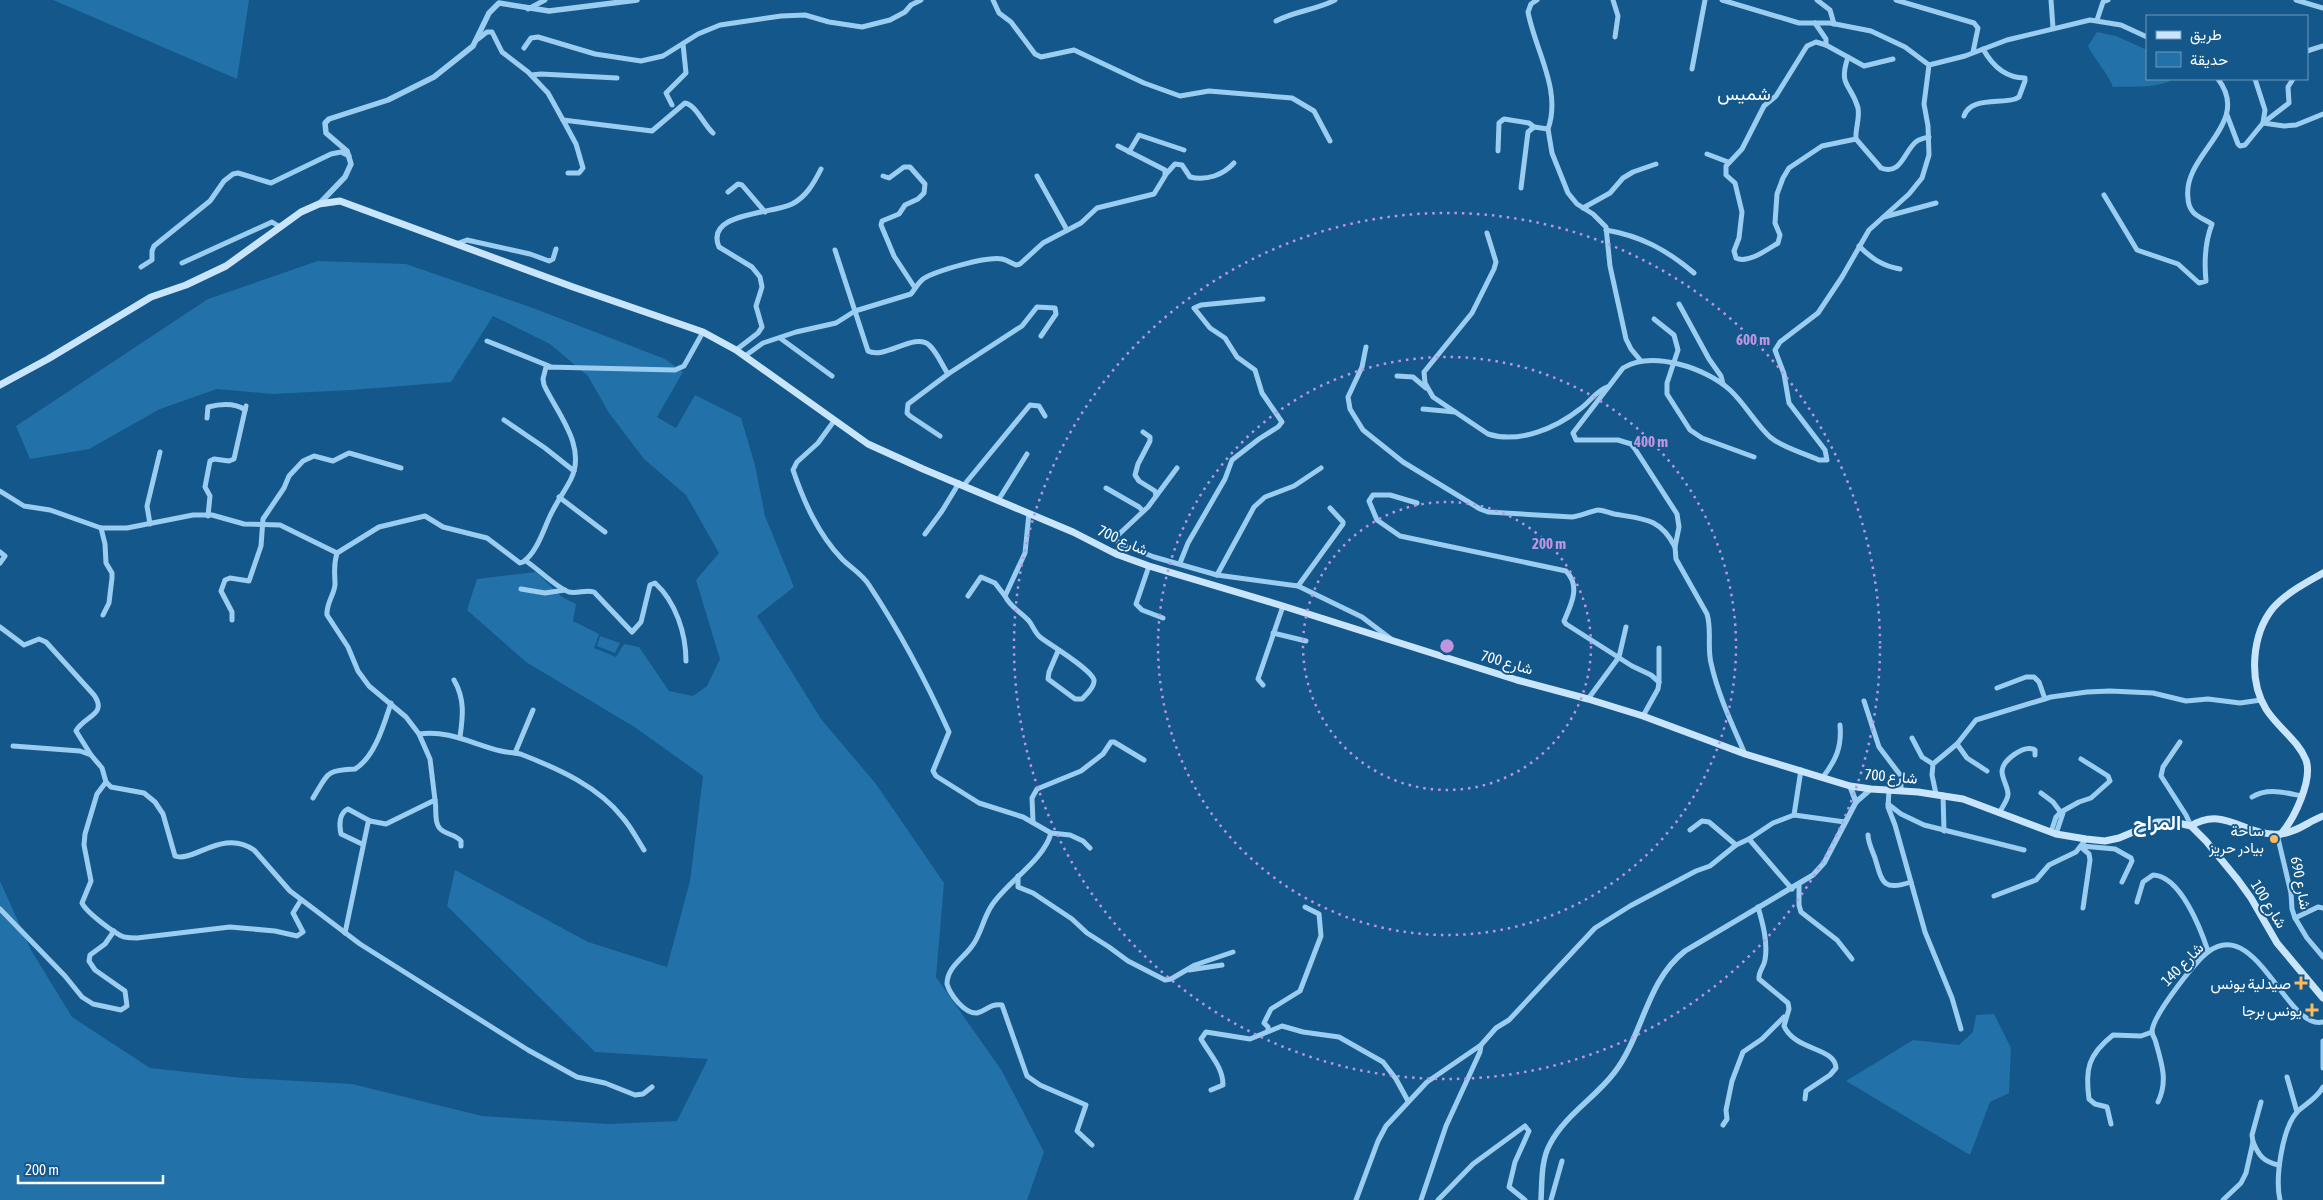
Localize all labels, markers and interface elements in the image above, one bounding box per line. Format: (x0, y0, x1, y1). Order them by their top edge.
legend (2146, 15, 2308, 80)
text: طريق (2190, 26, 2222, 45)
text: حديقة (2190, 51, 2228, 69)
district label: شميس (1717, 83, 1771, 105)
text: 600 m (1736, 331, 1770, 348)
text: 400 m (1633, 433, 1668, 450)
street label: شارع 700 (1094, 521, 1151, 561)
text: 200 m (1532, 535, 1566, 552)
centre of rings (1438, 637, 1456, 655)
street label: شارع 700 (1478, 646, 1535, 680)
street label: شارع 700 (1863, 765, 1918, 790)
district label: المراح (2133, 811, 2181, 837)
place label: ساحة بيادر حريز (2208, 822, 2264, 857)
marker: ساحة بيادر حريز (2268, 833, 2280, 845)
street label: شارع 690 (2285, 855, 2314, 912)
street label: شارع 100 (2245, 877, 2290, 933)
street label: شارع 140 (2157, 939, 2209, 991)
place label: صيدلية يونس (2210, 975, 2291, 994)
marker: صيدلية يونس (2295, 977, 2307, 989)
place label: يونس برجا (2242, 1002, 2302, 1021)
marker: يونس برجا (2306, 1004, 2318, 1016)
scale bar (18, 1152, 162, 1184)
text: 200 m (25, 1161, 59, 1178)

